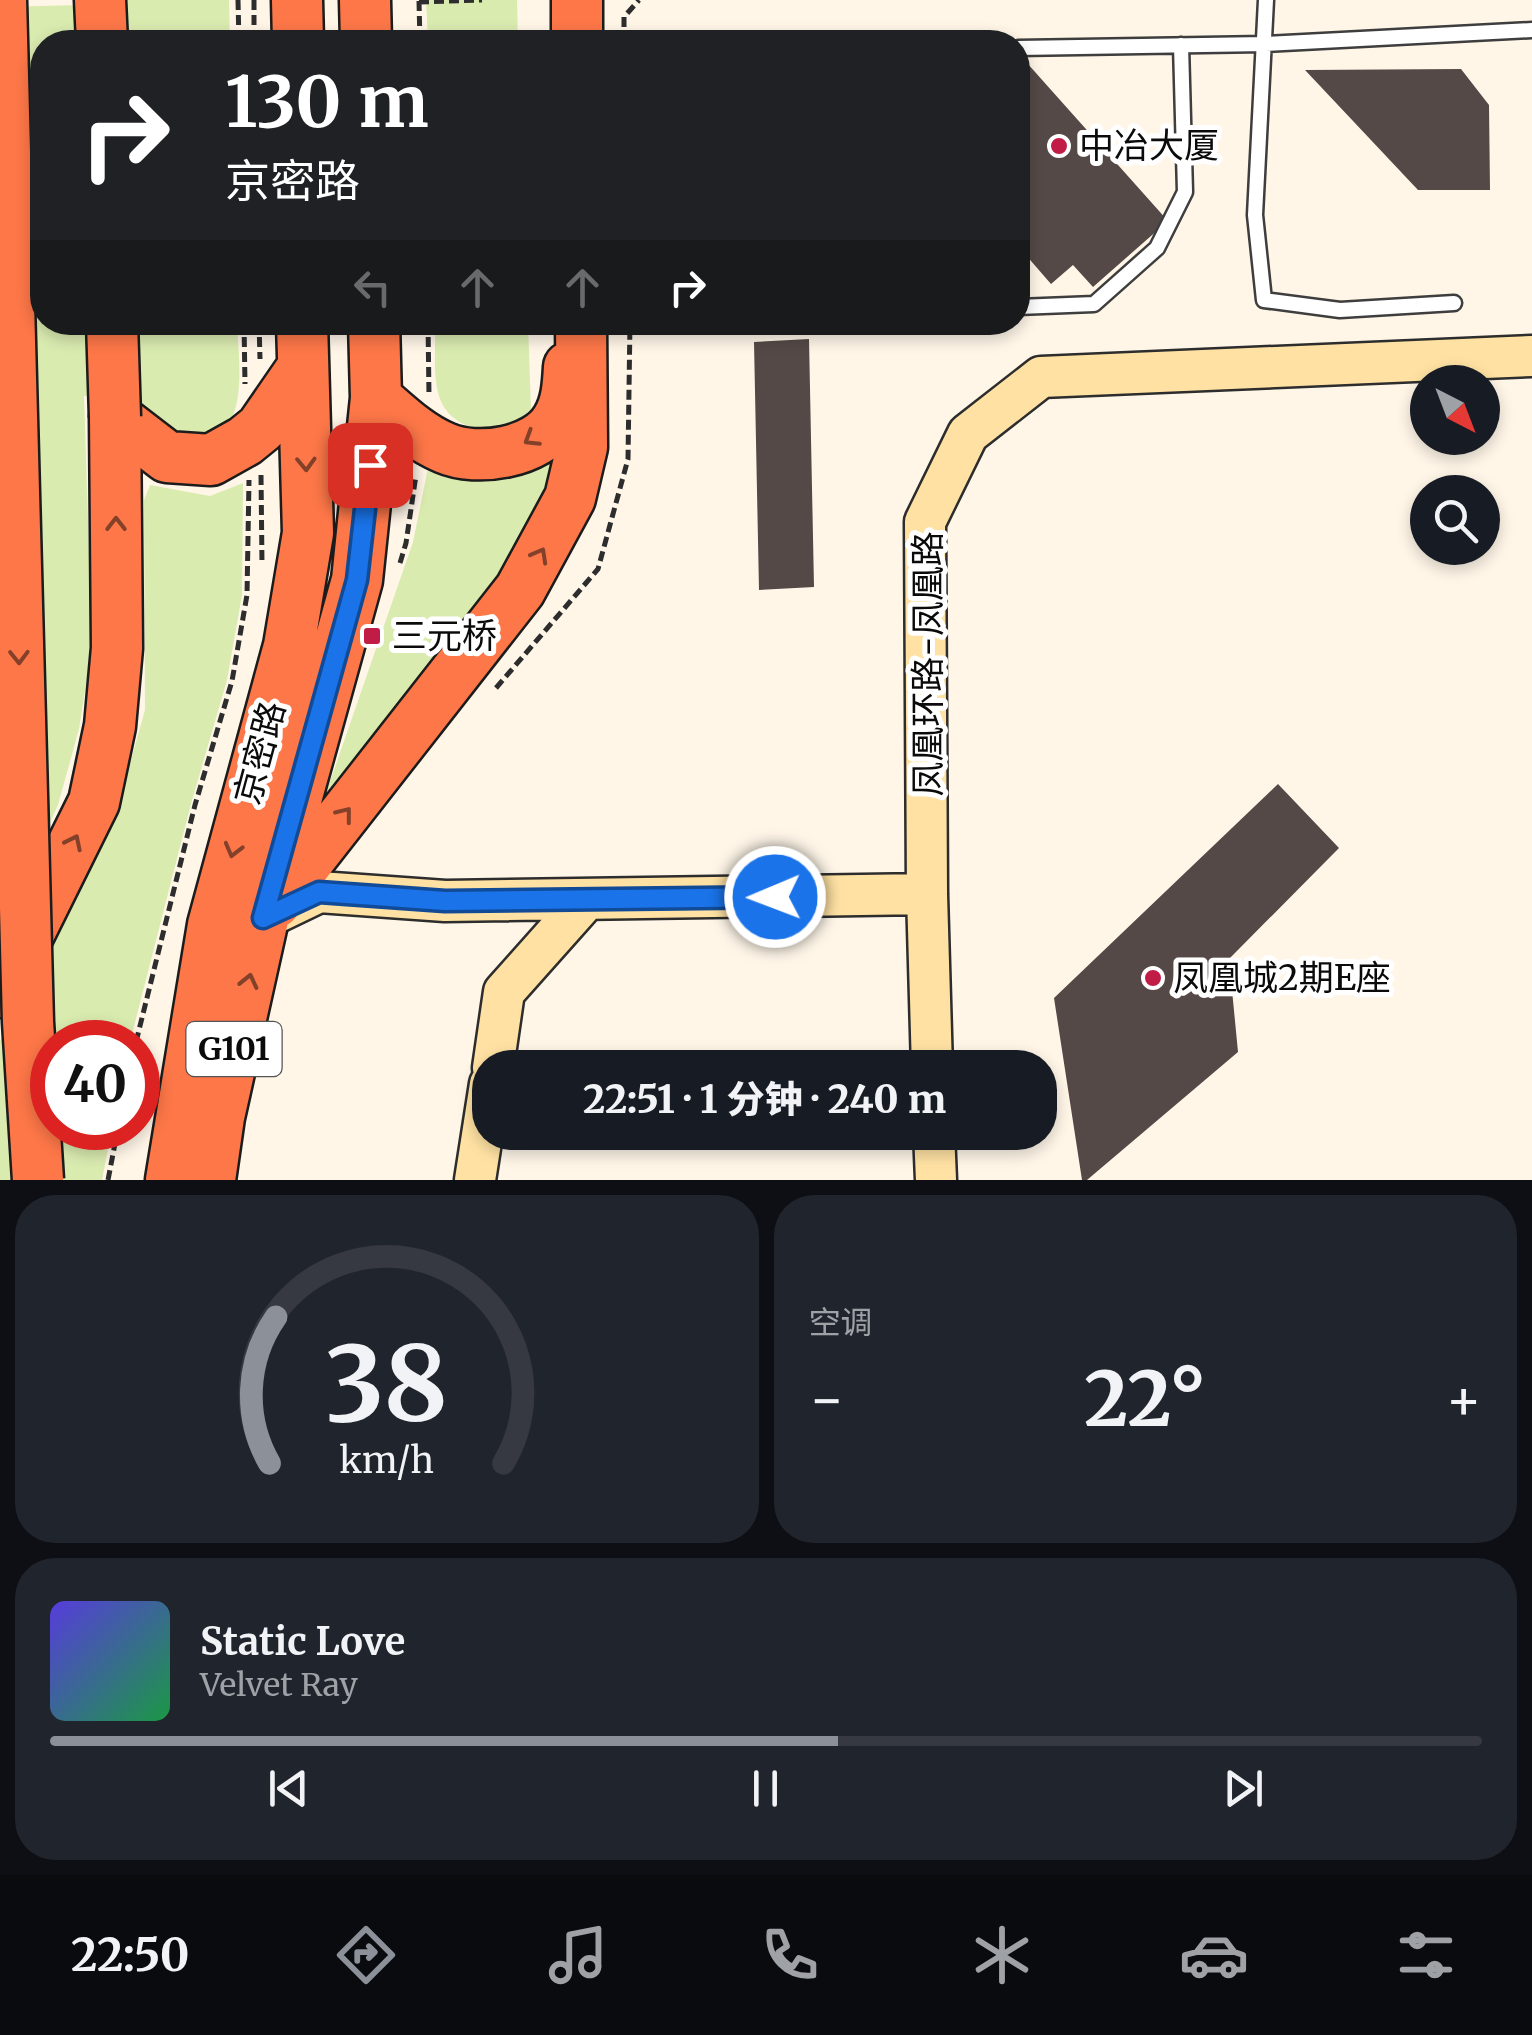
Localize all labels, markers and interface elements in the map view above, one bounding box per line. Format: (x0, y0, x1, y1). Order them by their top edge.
text: 130 m (225, 58, 429, 146)
icon: right (60, 70, 190, 200)
place label: 中冶大厦 (1079, 124, 1219, 168)
marker: 中冶大厦 (1048, 135, 1070, 157)
text: 京密路 (225, 153, 360, 209)
icon: left (345, 260, 400, 315)
icon: ahead (450, 260, 505, 315)
icon: ahead (555, 260, 610, 315)
icon: right (660, 260, 715, 315)
north arrow (1410, 365, 1500, 455)
map controls (1410, 365, 1500, 565)
pin (328, 423, 413, 508)
one-way arrow (524, 427, 542, 446)
icon: arrive (343, 438, 398, 493)
one-way arrow (295, 457, 316, 473)
button: search (1410, 475, 1500, 565)
one-way arrow (105, 515, 127, 530)
street label: 凤凰环路-凤凰路 (906, 531, 950, 797)
one-way arrow (527, 547, 547, 565)
place label: 三元桥 (392, 614, 497, 658)
marker: 三元桥 (361, 625, 383, 647)
one-way arrow (8, 650, 29, 666)
street label: 京密路 (225, 697, 295, 809)
one-way arrow (333, 807, 350, 825)
one-way arrow (62, 835, 82, 853)
one-way arrow (224, 841, 245, 858)
position arrow (723, 845, 827, 949)
place label: 凤凰城2期E座 (1173, 956, 1391, 1000)
marker: 凤凰城2期E座 (1142, 967, 1164, 989)
one-way arrow (237, 973, 258, 990)
speed limit sign: 40 (30, 1020, 160, 1150)
road number: G101 (186, 1022, 282, 1076)
text: 22:51 · 1 分钟 · 240 m (583, 1076, 946, 1123)
text: 空调 (809, 1303, 873, 1343)
text: 38 (325, 1319, 448, 1449)
text: 22° (1084, 1352, 1206, 1446)
text: − (809, 1365, 845, 1434)
text: + (1445, 1365, 1482, 1434)
text: km/h (339, 1438, 434, 1483)
text: Static Love (200, 1618, 405, 1665)
text: Velvet Ray (200, 1665, 358, 1705)
icon: previous (261, 1761, 316, 1816)
icon: pause (738, 1761, 793, 1816)
icon: next (1216, 1761, 1271, 1816)
icon: directions (331, 1920, 401, 1990)
icon: music (543, 1920, 613, 1990)
icon: phone (755, 1920, 825, 1990)
icon: climate (967, 1920, 1037, 1990)
icon: car (1179, 1920, 1249, 1990)
icon: filters (1391, 1920, 1461, 1990)
text: 22:50 (71, 1927, 189, 1983)

